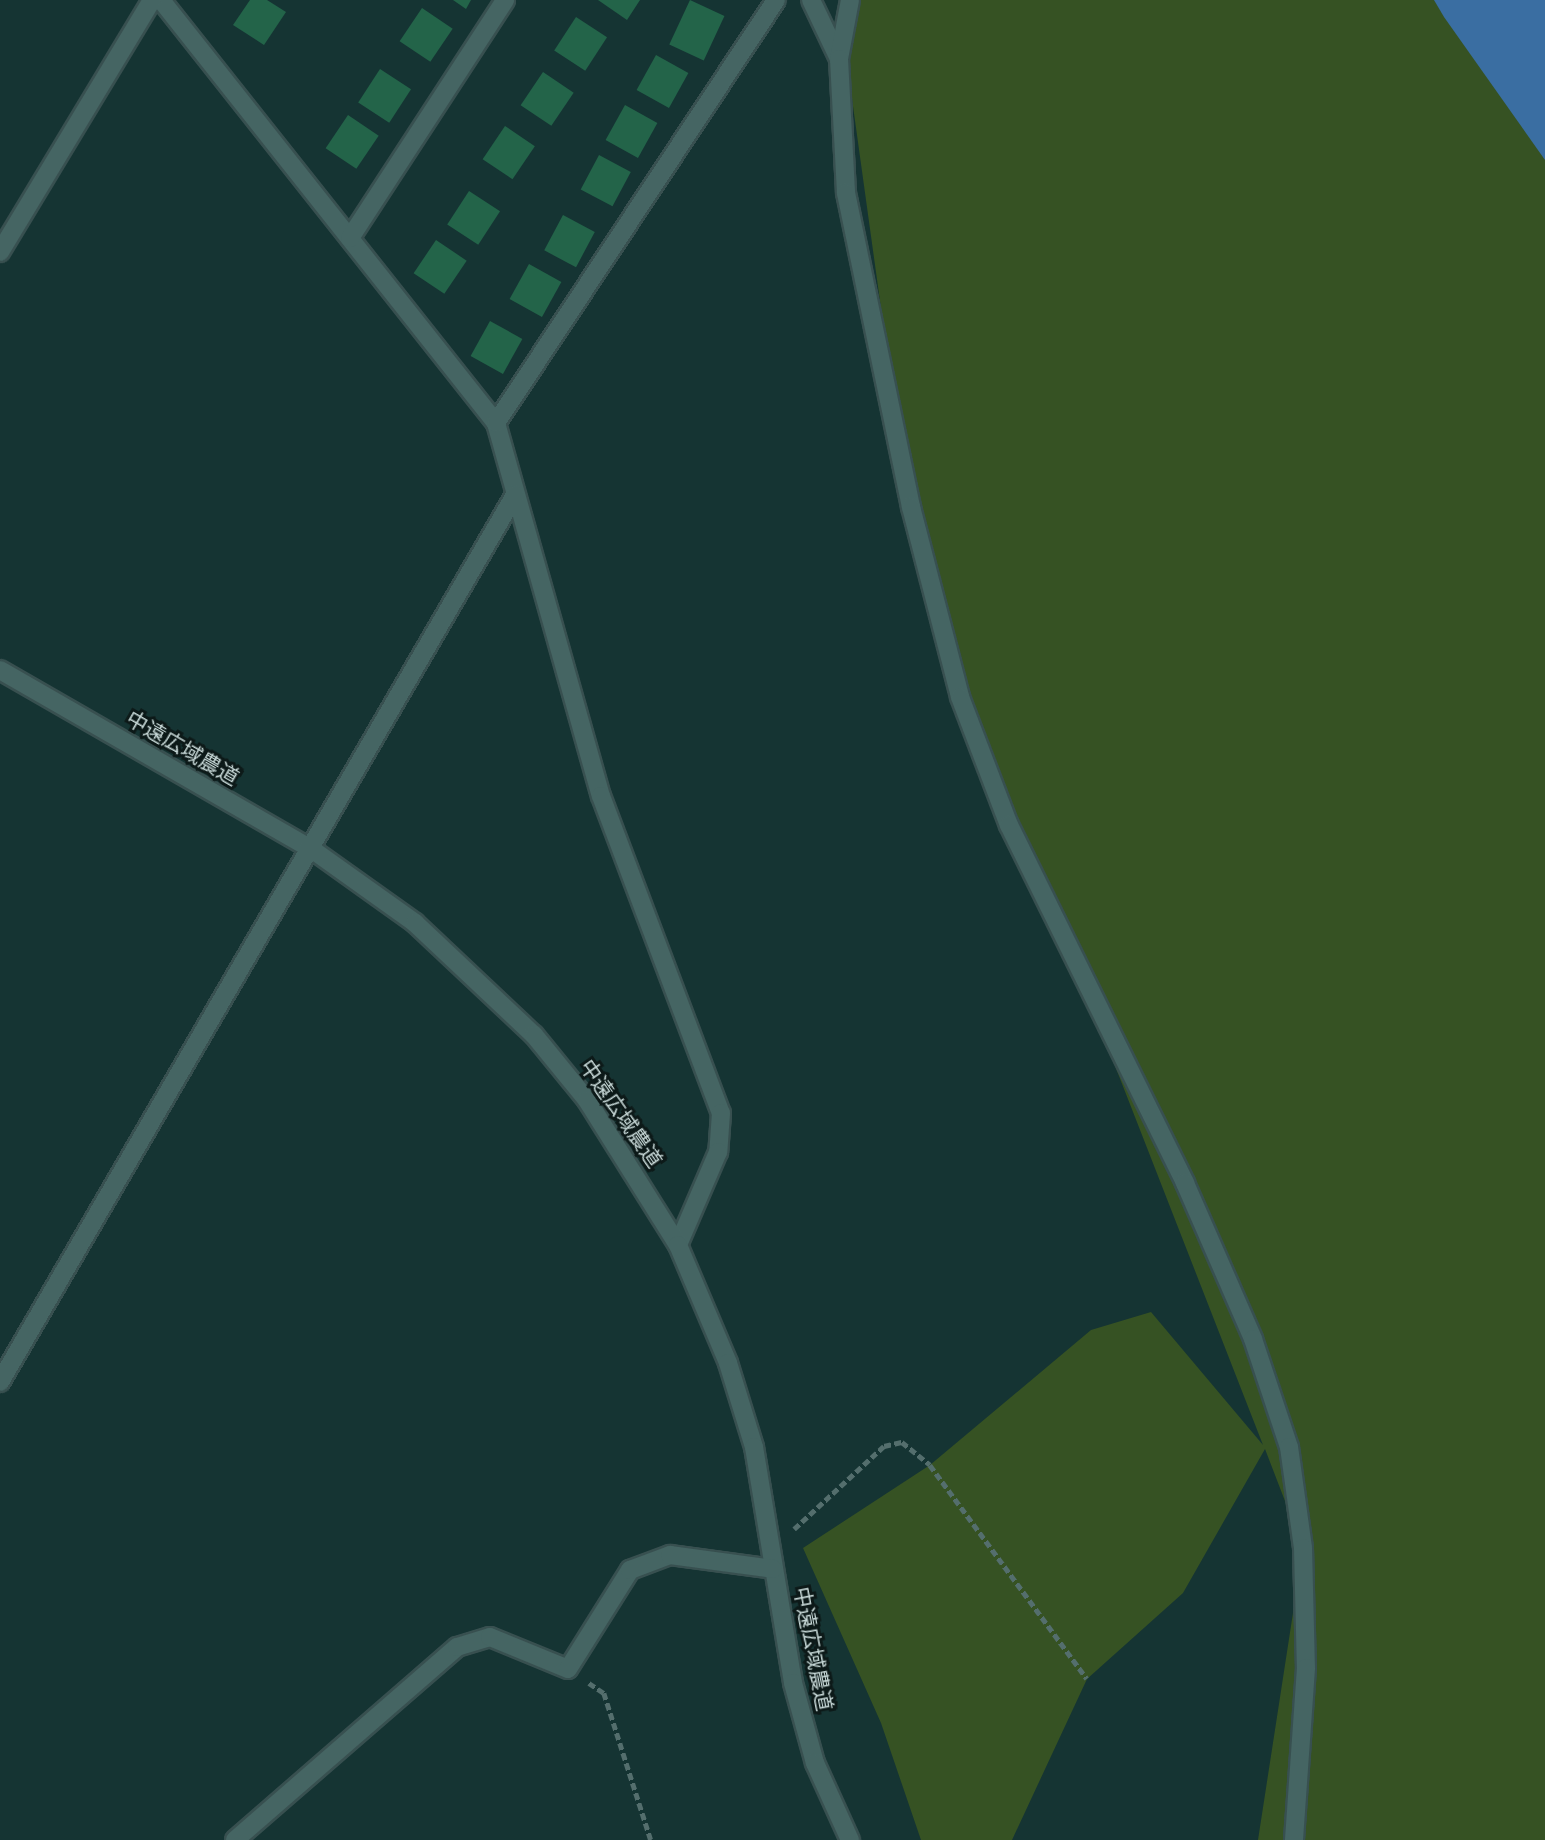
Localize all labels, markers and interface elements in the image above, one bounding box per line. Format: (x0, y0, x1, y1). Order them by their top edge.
street label: 中遠広域農道 (121, 707, 243, 791)
street label: 中遠広域農道 (574, 1055, 666, 1173)
street label: 中遠広域農道 (788, 1585, 836, 1713)

